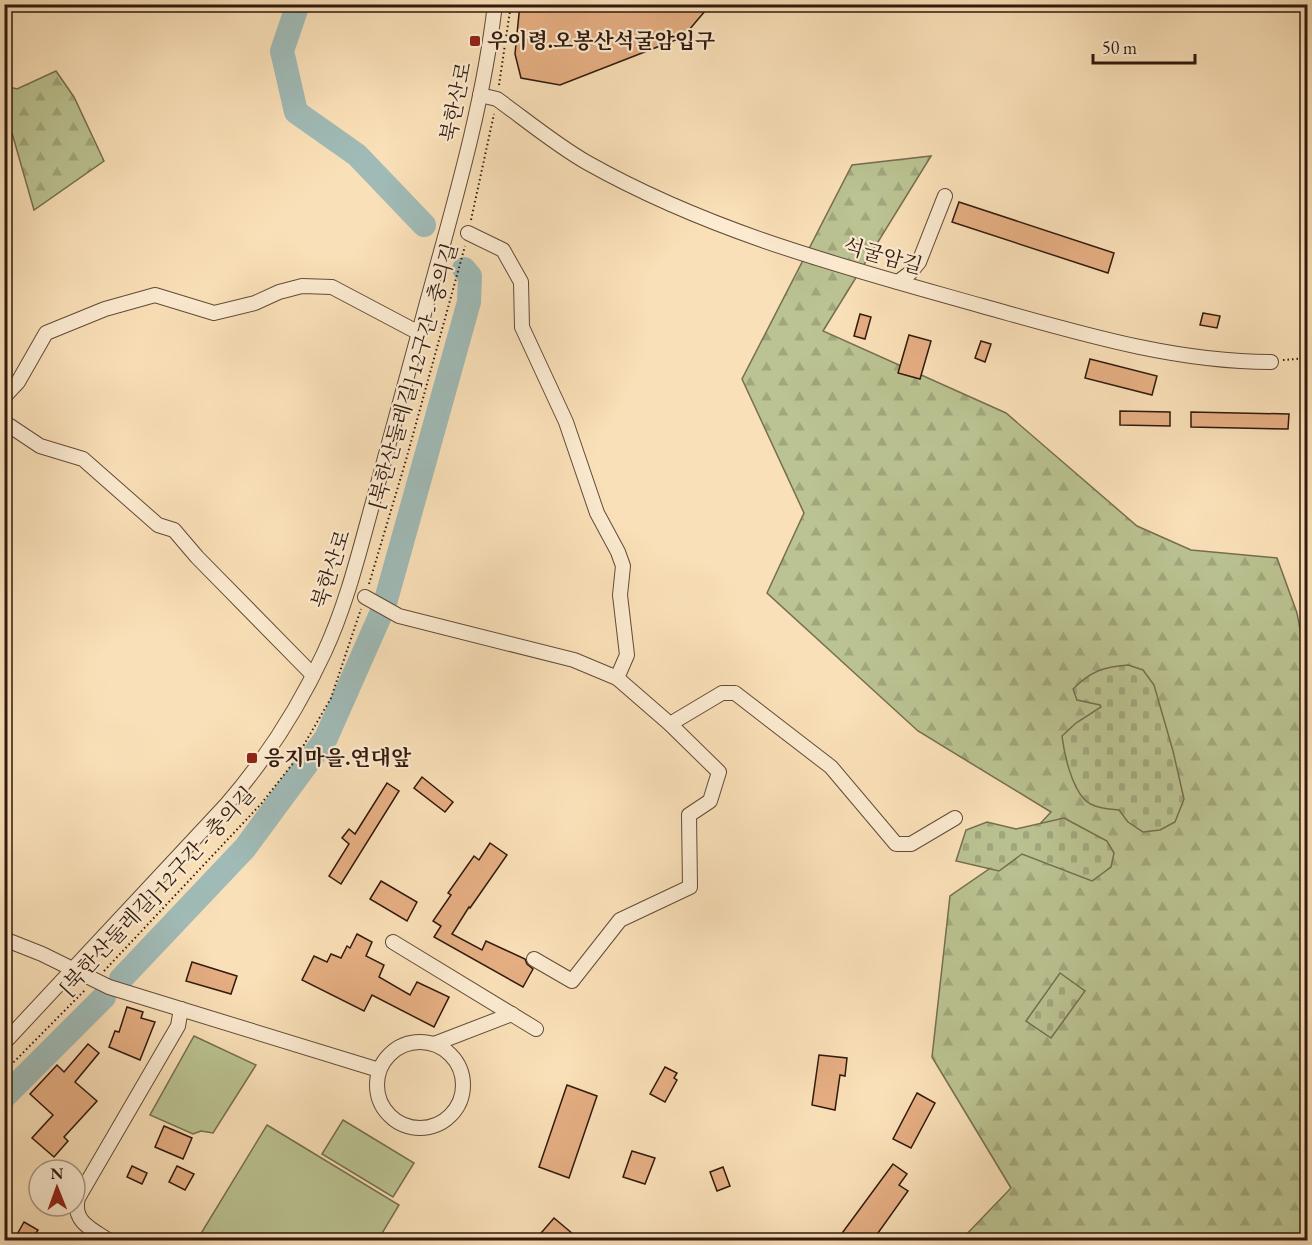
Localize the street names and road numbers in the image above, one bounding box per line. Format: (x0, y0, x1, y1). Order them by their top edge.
street label: 북한산로 (434, 59, 477, 144)
street label: 석굴암길 (840, 231, 926, 280)
street label: [북한산둘레길] 12구간 - 충의길 (362, 240, 463, 512)
street label: 북한산로 (305, 526, 356, 612)
street label: [북한산둘레길] 12구간 - 충의길 (53, 781, 260, 1001)

